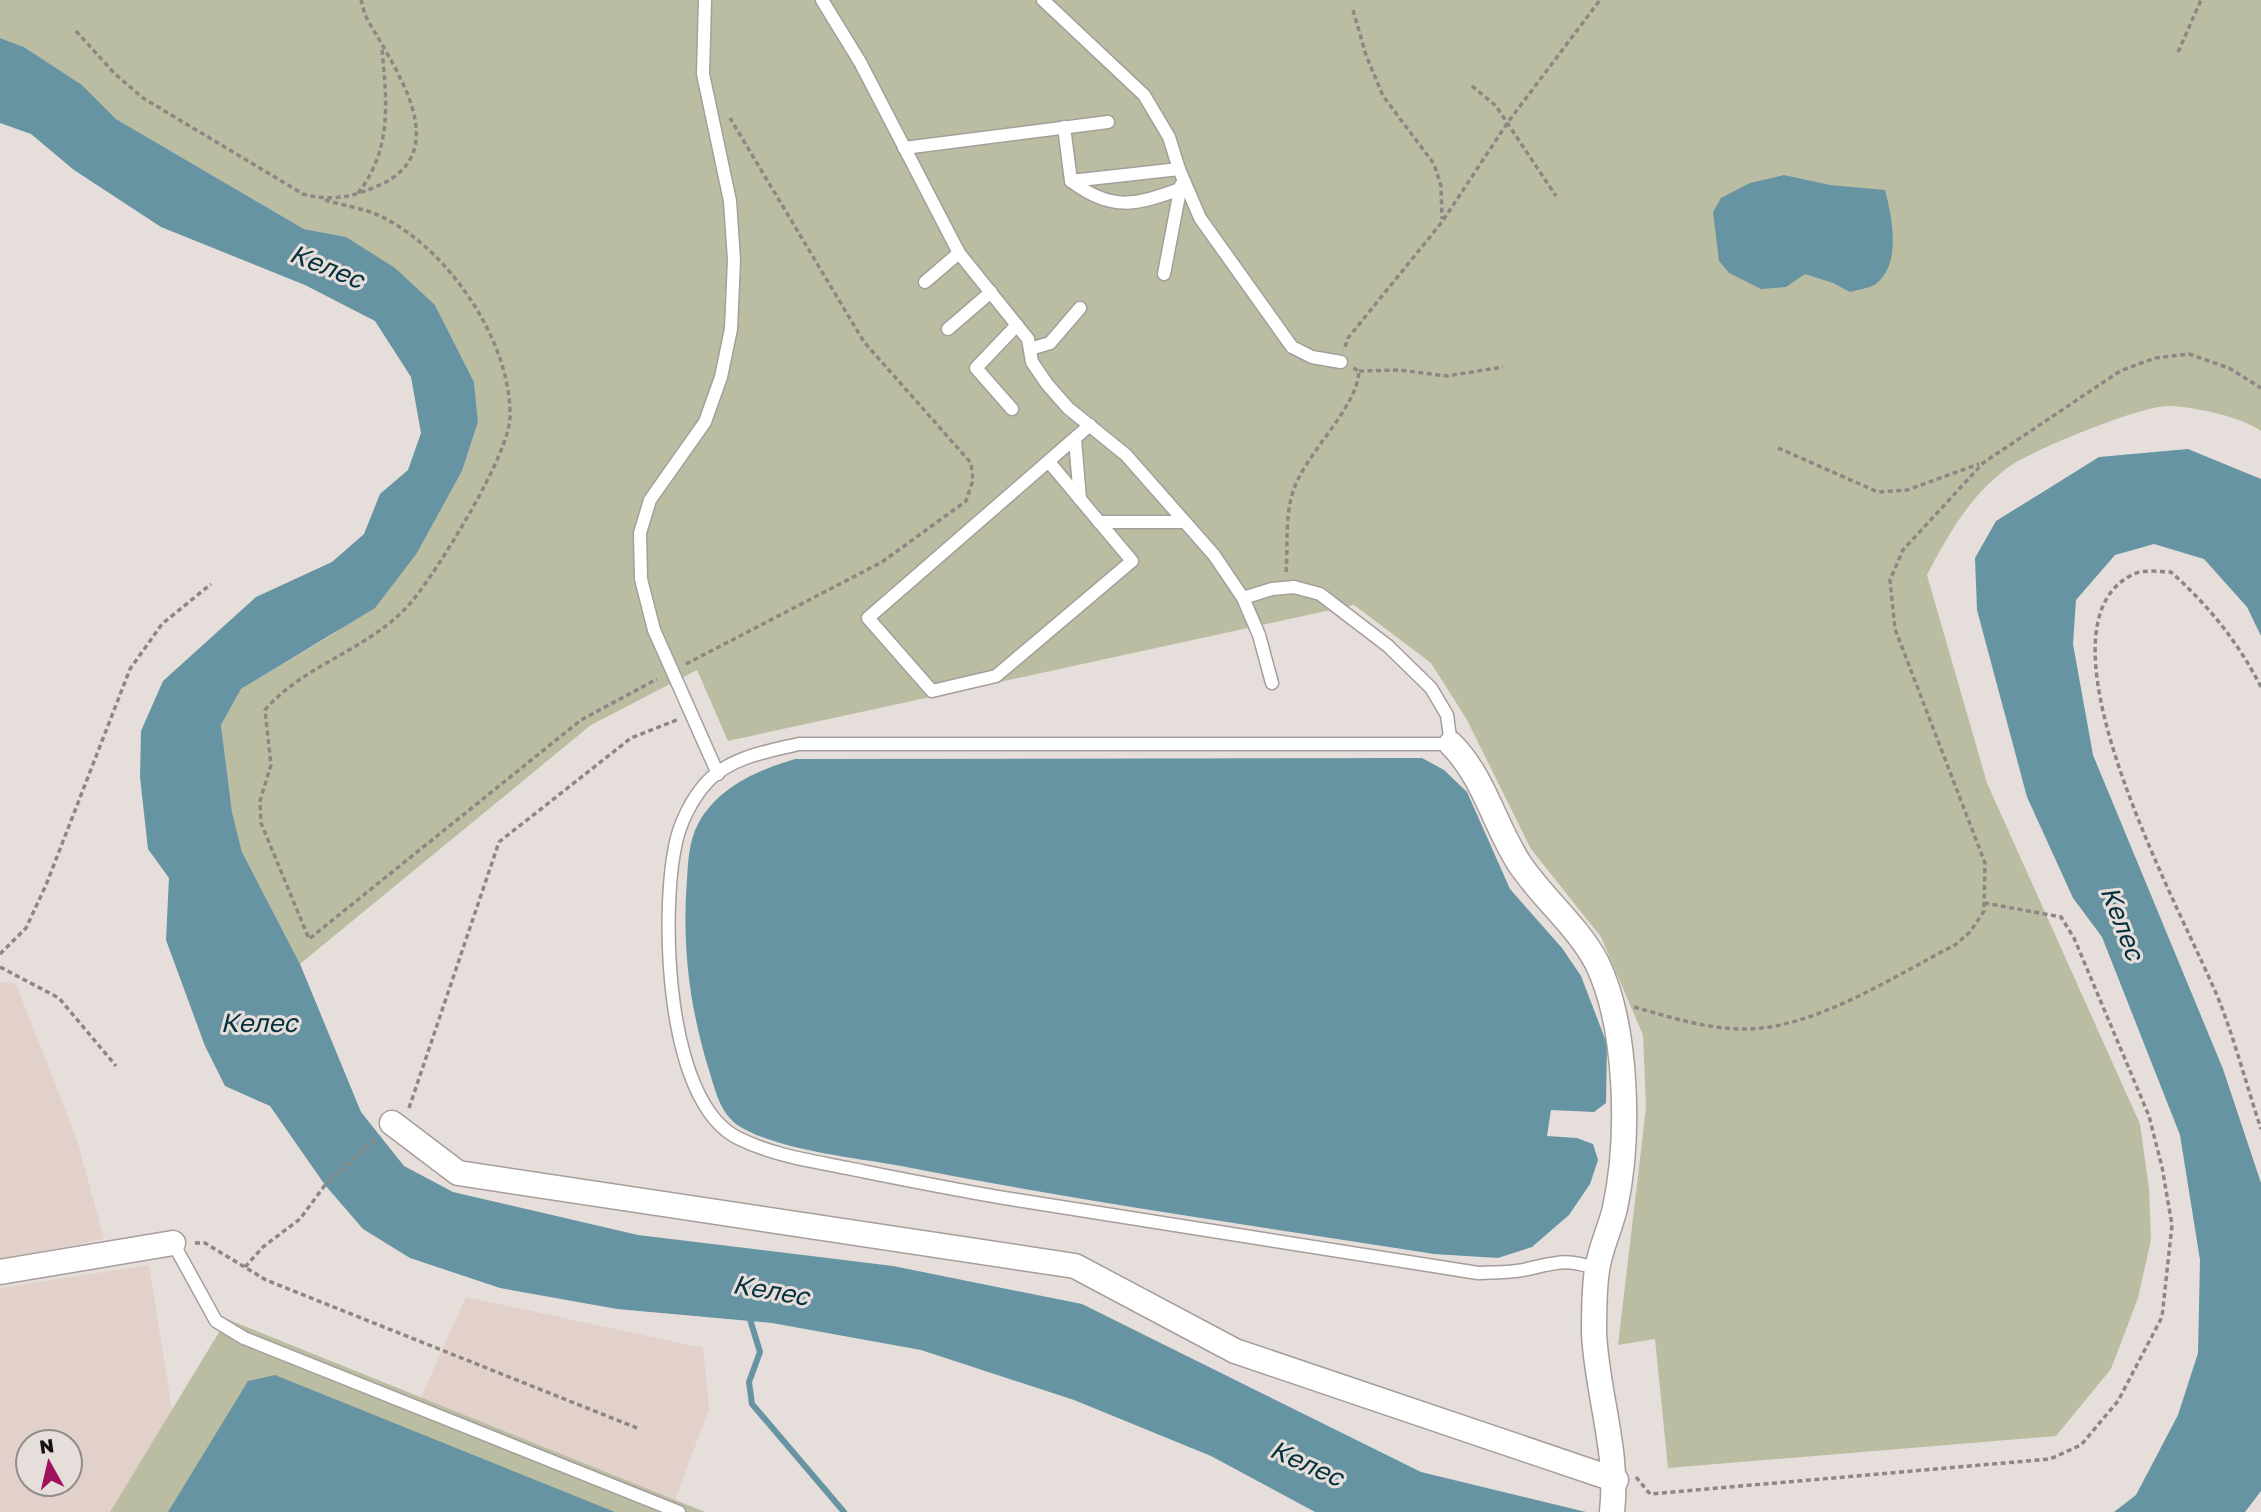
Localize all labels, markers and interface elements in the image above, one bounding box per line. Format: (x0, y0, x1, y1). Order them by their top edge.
water label: Келес (286, 237, 370, 295)
water label: Келес (2095, 882, 2152, 966)
water label: Келес (221, 1007, 299, 1038)
water label: Келес (730, 1268, 813, 1312)
north arrow (14, 1428, 84, 1498)
text: N (38, 1433, 55, 1458)
water label: Келес (1266, 1433, 1350, 1494)

